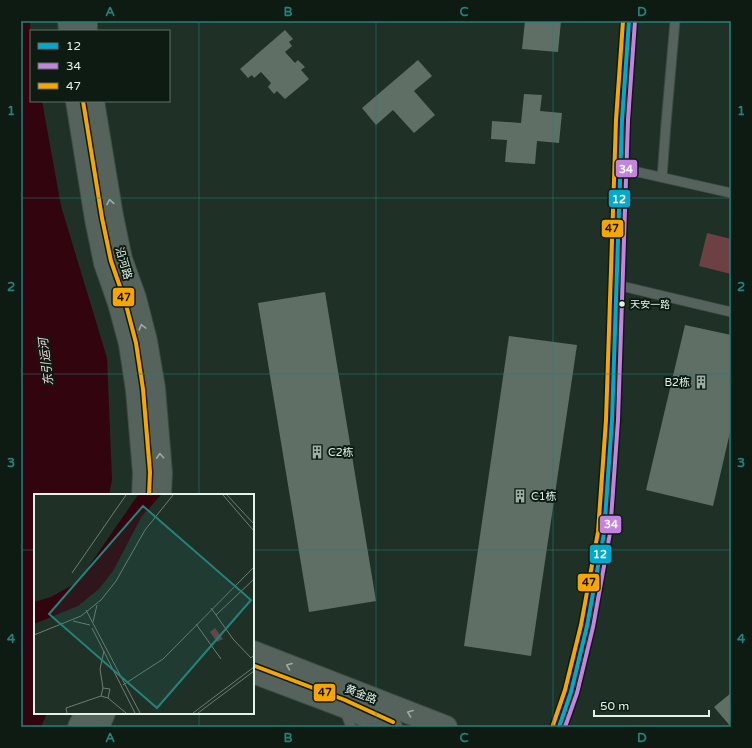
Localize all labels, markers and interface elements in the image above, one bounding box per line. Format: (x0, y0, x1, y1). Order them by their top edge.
text: A (105, 4, 115, 20)
text: B (283, 4, 293, 20)
text: C (459, 4, 469, 20)
text: D (637, 4, 647, 20)
legend (30, 30, 170, 102)
text: 12 (66, 39, 81, 53)
text: 34 (66, 59, 82, 73)
text: 47 (66, 79, 81, 93)
text: 1 (7, 103, 15, 119)
text: 1 (737, 103, 745, 119)
line badge: 34 (615, 159, 638, 178)
text: 34 (619, 163, 633, 176)
line badge: 12 (608, 189, 631, 208)
text: 12 (612, 193, 626, 206)
one-way arrow (106, 199, 115, 205)
line badge: 47 (601, 219, 624, 238)
text: 47 (605, 222, 619, 235)
street label: 沿河路 (113, 245, 134, 281)
text: 2 (7, 279, 15, 295)
text: 2 (737, 279, 745, 295)
line badge: 47 (112, 287, 135, 307)
text: 47 (117, 291, 131, 304)
marker: 天安一路 (617, 299, 627, 309)
place label: 天安一路 (630, 299, 670, 311)
one-way arrow (139, 324, 147, 331)
water label: 东引运河 (36, 335, 56, 387)
building icon: B2栋 (693, 374, 709, 390)
place label: B2栋 (664, 376, 690, 389)
building icon: C2栋 (309, 444, 325, 460)
place label: C2栋 (328, 446, 354, 459)
one-way arrow (155, 453, 164, 459)
text: 3 (7, 455, 15, 471)
text: 3 (737, 455, 745, 471)
building icon: C1栋 (512, 488, 528, 504)
place label: C1栋 (531, 490, 557, 503)
inset map (34, 494, 254, 714)
line badge: 34 (599, 515, 622, 534)
text: 34 (604, 518, 618, 531)
line badge: 12 (589, 544, 612, 564)
text: 12 (593, 548, 607, 561)
line badge: 47 (577, 573, 600, 592)
text: 47 (582, 576, 596, 589)
text: 4 (7, 631, 16, 647)
text: 4 (737, 631, 746, 647)
one-way arrow (286, 662, 293, 670)
street label: 黄金路 (343, 682, 379, 706)
line badge: 47 (313, 683, 336, 702)
text: 47 (318, 686, 332, 699)
scale bar (594, 692, 709, 718)
text: 50 m (600, 699, 629, 713)
one-way arrow (407, 709, 414, 717)
text: A (105, 730, 115, 746)
text: B (283, 730, 293, 746)
text: C (459, 730, 469, 746)
text: D (637, 730, 647, 746)

